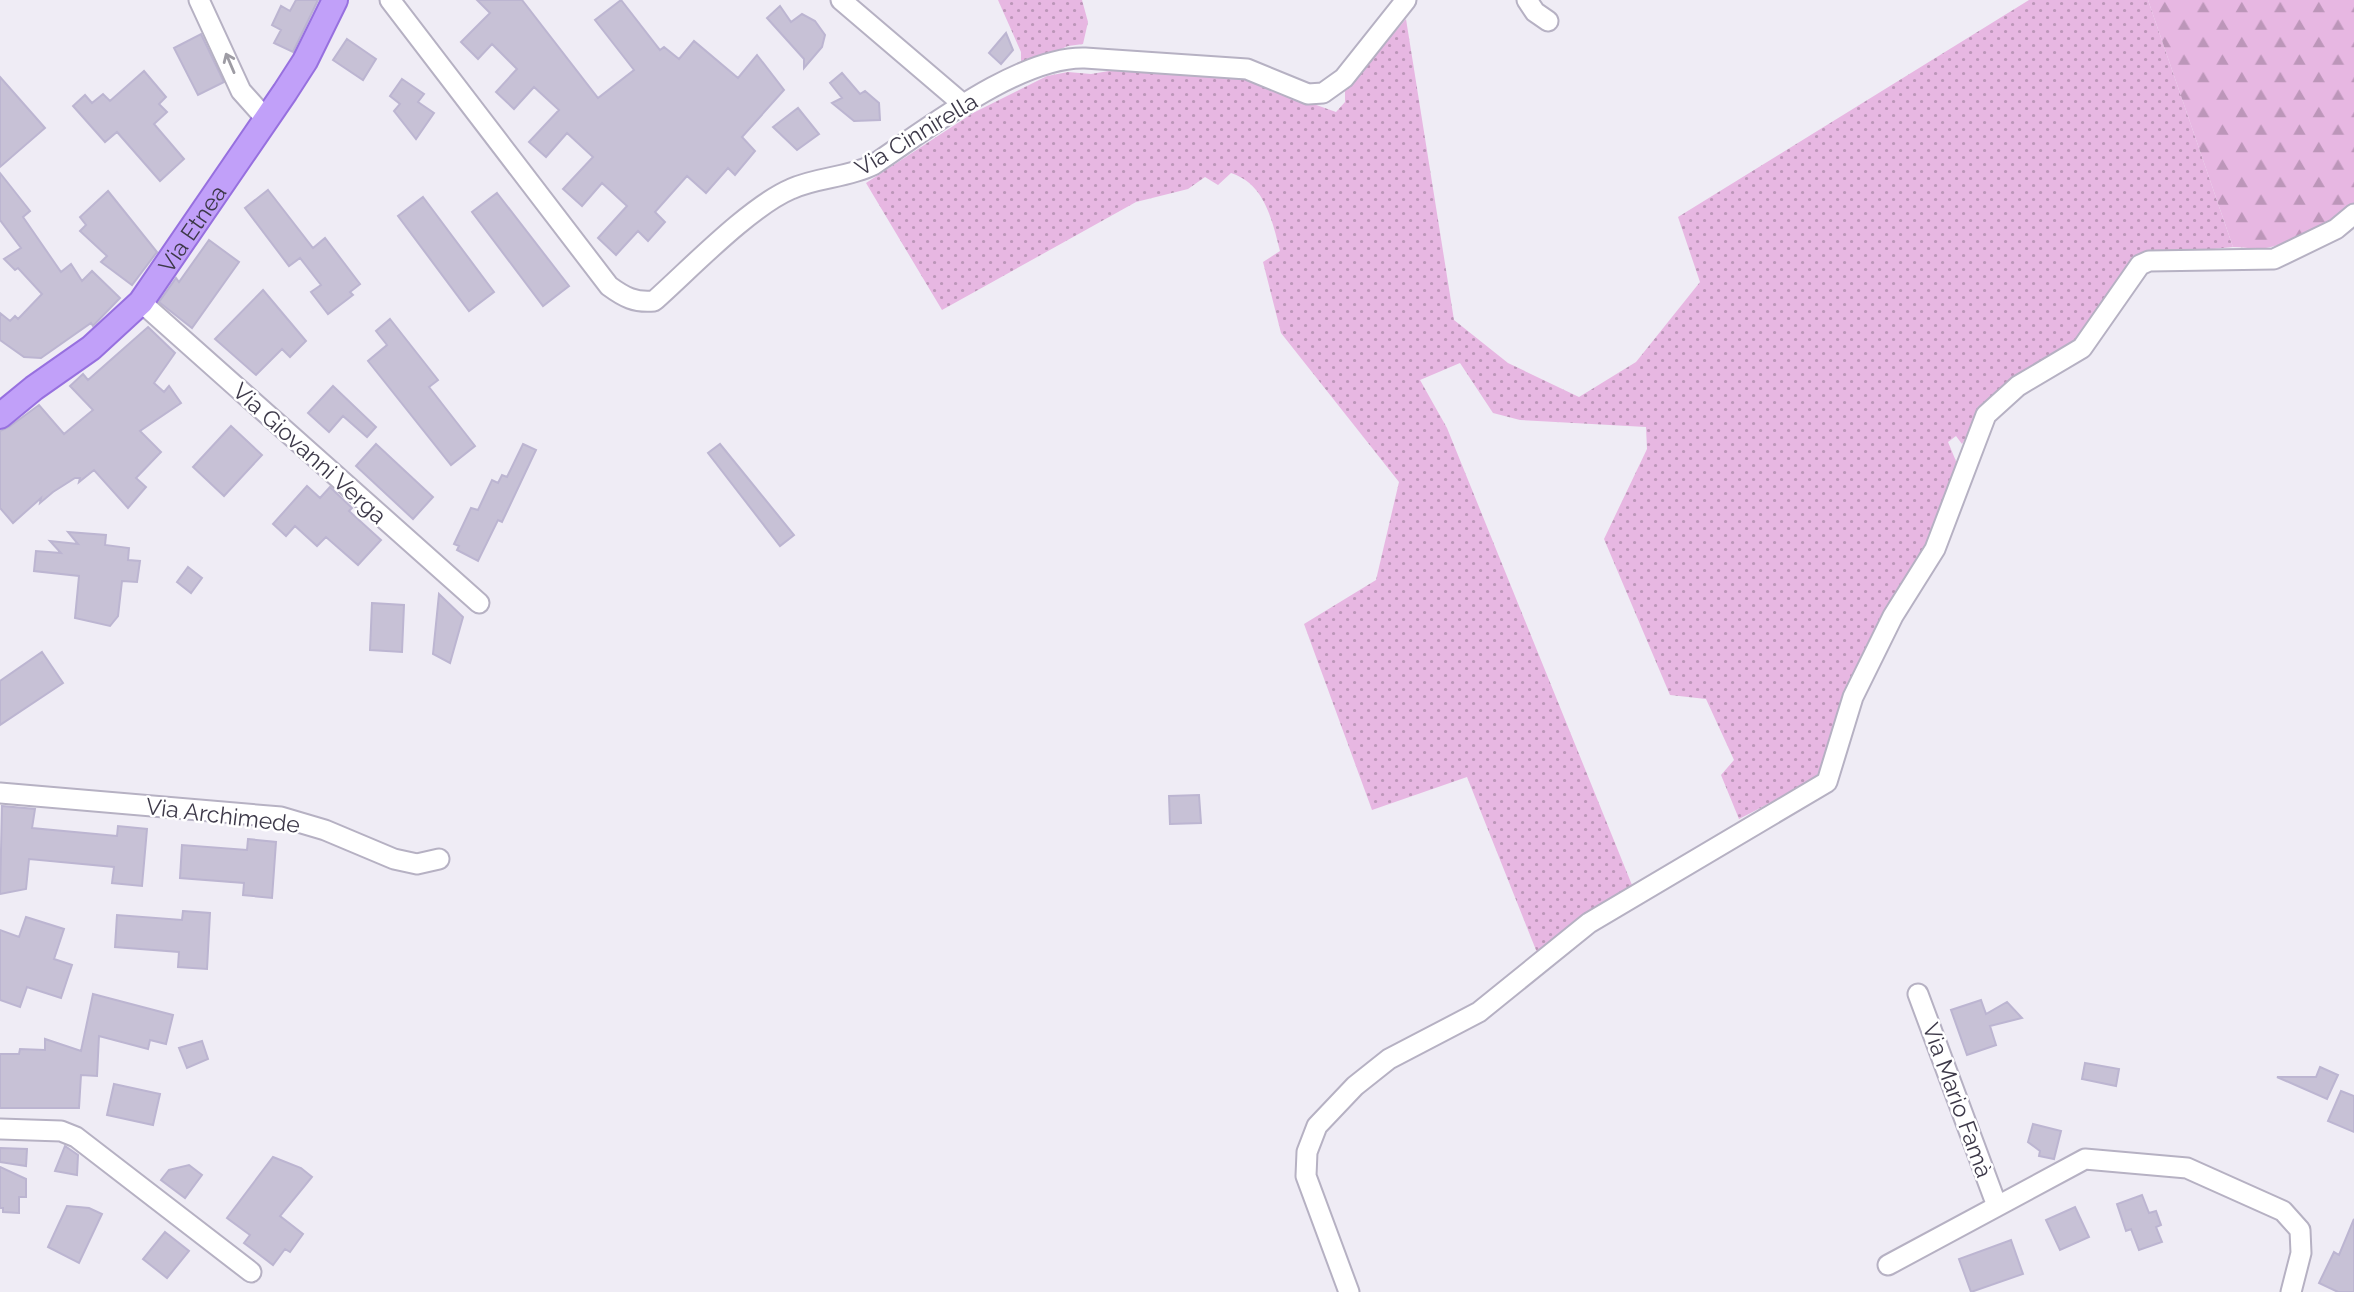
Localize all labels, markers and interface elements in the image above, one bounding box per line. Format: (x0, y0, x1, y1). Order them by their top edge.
one-way arrow (222, 53, 235, 75)
street label: Via Cinnirella (850, 87, 982, 181)
street label: Via Etnea (152, 179, 231, 277)
street label: Via Giovanni Verga (228, 377, 392, 529)
street label: Via Archimede (144, 792, 302, 838)
street label: Via Mario Famà (1918, 1019, 1998, 1181)

